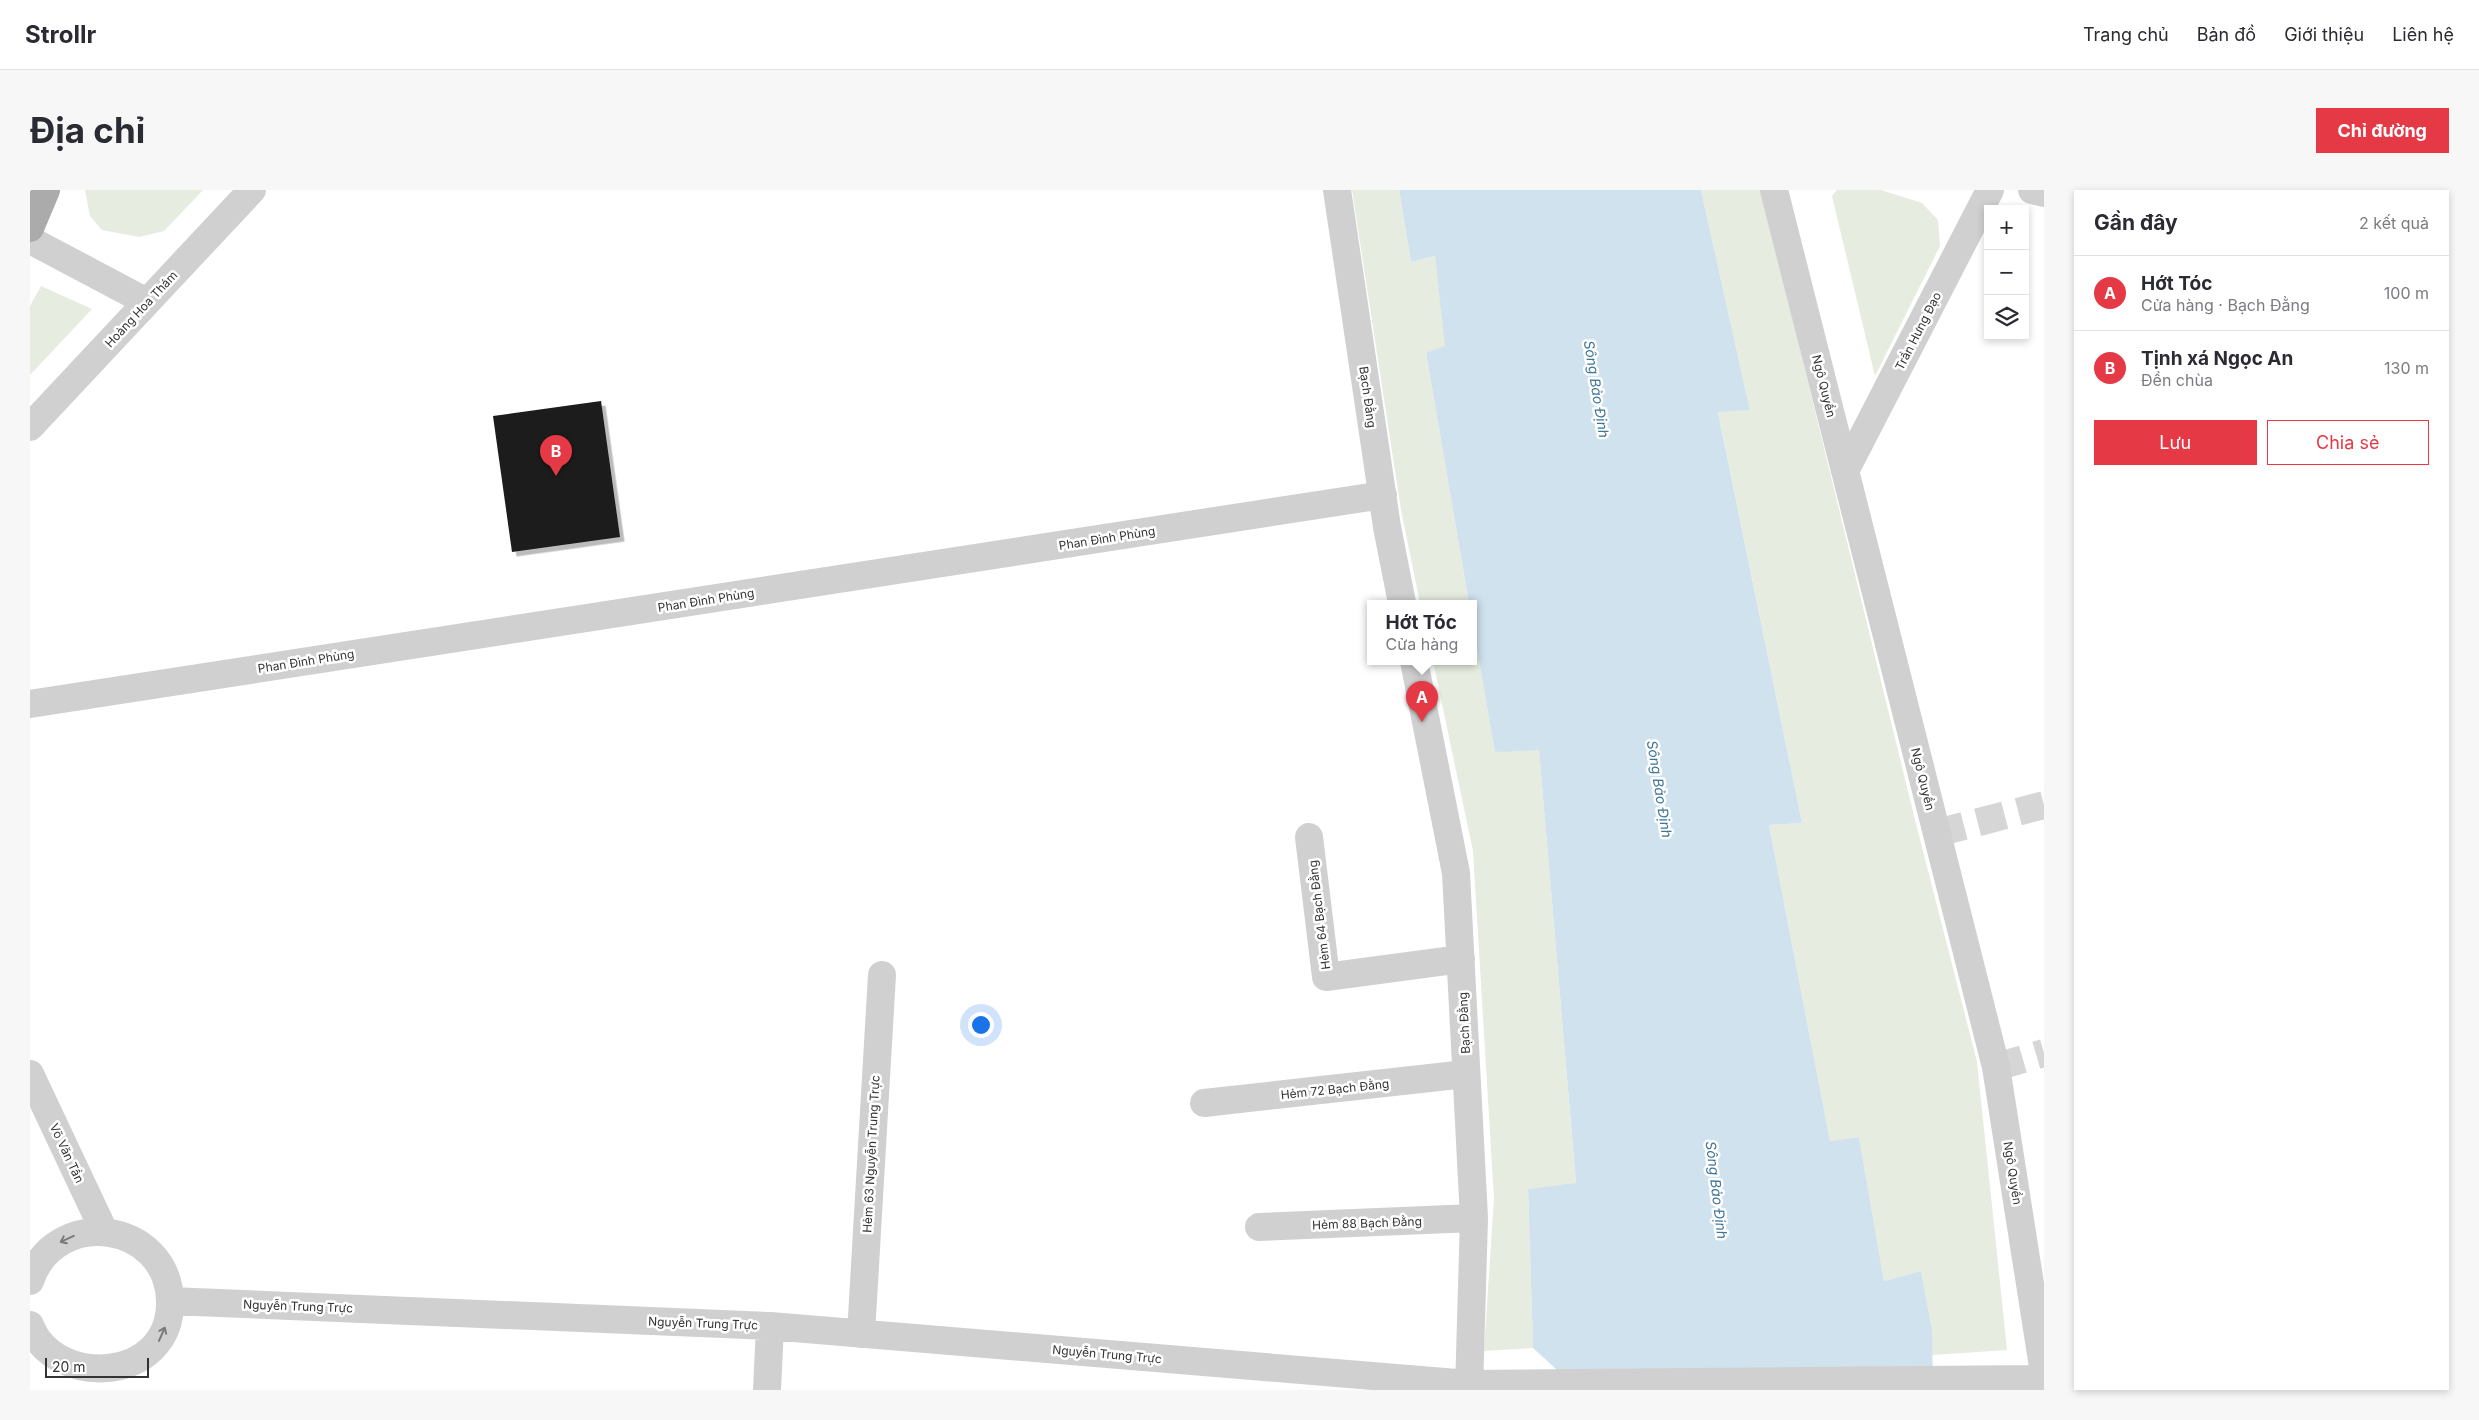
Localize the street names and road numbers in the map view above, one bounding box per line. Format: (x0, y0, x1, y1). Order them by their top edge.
street label: Hoàng Hoa Thám (102, 268, 180, 350)
street label: Trần Hưng Đạo (1892, 289, 1944, 373)
street label: Ngô Quyền (1809, 353, 1839, 419)
street label: Bạch Đằng (1356, 365, 1380, 429)
street label: Phan Đình Phùng (1058, 523, 1156, 553)
street label: Phan Đình Phùng (657, 585, 755, 615)
street label: Phan Đình Phùng (257, 646, 355, 676)
street label: Ngô Quyền (1908, 746, 1938, 812)
street label: Hẻm 64 Bạch Đằng (1305, 859, 1333, 971)
street label: Bạch Đằng (1455, 992, 1473, 1054)
street label: Hẻm 63 Nguyễn Trung Trực (859, 1075, 883, 1233)
street label: Hẻm 72 Bạch Đằng (1280, 1076, 1390, 1102)
street label: Võ Văn Tần (47, 1121, 87, 1185)
street label: Ngô Quyền (2001, 1140, 2025, 1206)
street label: Hẻm 88 Bạch Đằng (1312, 1214, 1422, 1232)
street label: Nguyễn Trung Trực (243, 1297, 353, 1315)
street label: Nguyễn Trung Trực (648, 1314, 758, 1332)
street label: Nguyễn Trung Trực (1052, 1342, 1163, 1366)

